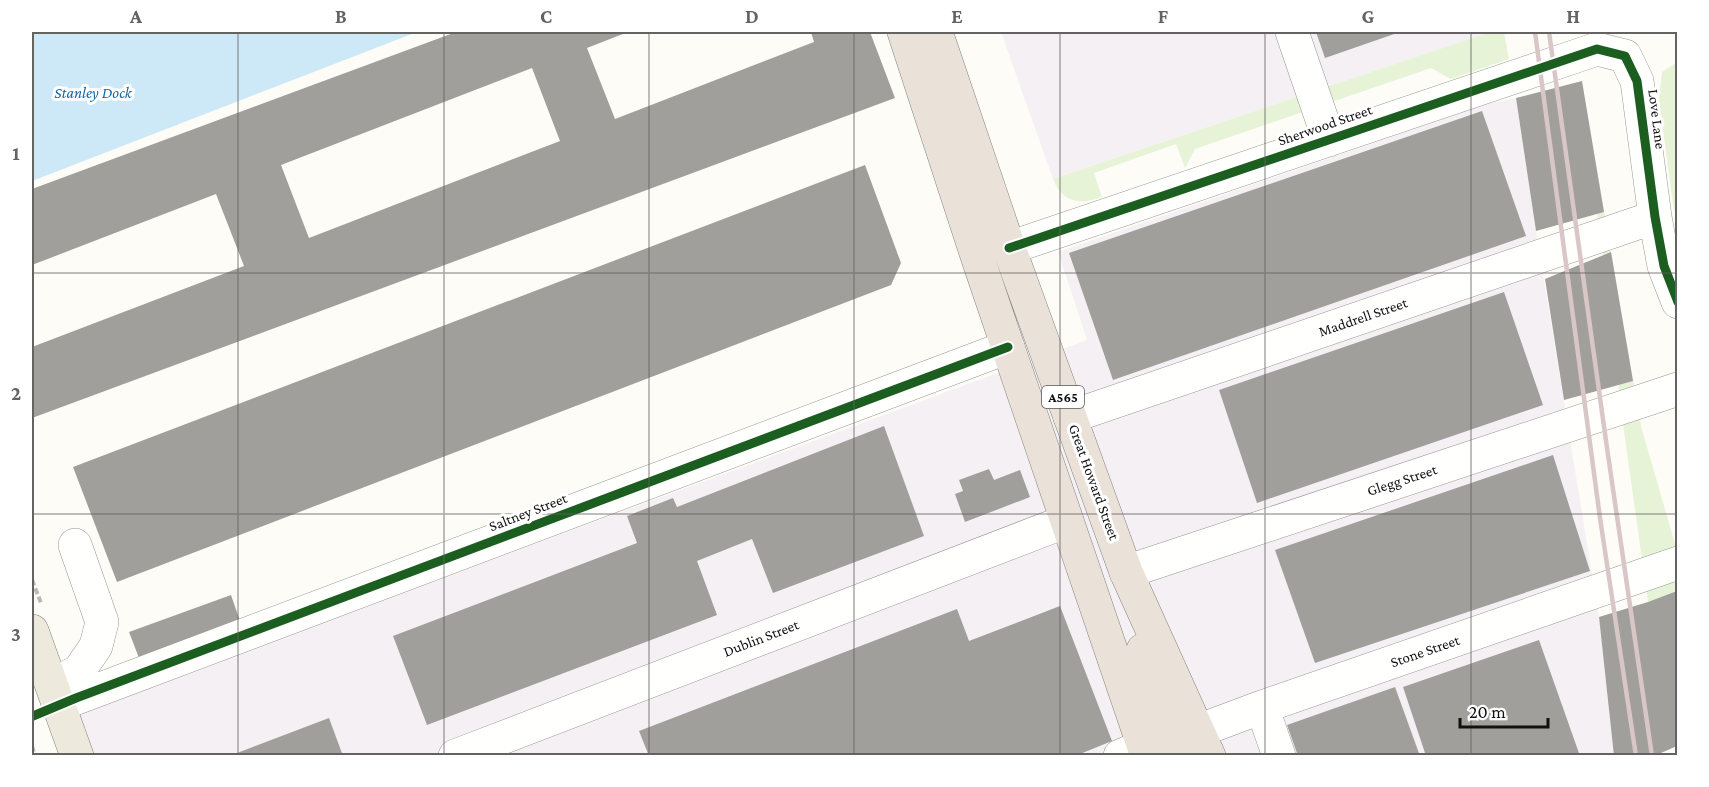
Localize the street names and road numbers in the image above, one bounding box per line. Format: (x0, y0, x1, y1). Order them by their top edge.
street label: Love Lane (1645, 88, 1669, 150)
street label: Sherwood Street (1276, 101, 1375, 149)
street label: Maddrell Street (1317, 294, 1410, 340)
road number: A565 (1042, 386, 1084, 408)
street label: Great Howard Street (1066, 422, 1123, 543)
street label: Glegg Street (1365, 461, 1440, 500)
street label: Saltney Street (487, 489, 571, 535)
street label: Dublin Street (721, 616, 802, 660)
street label: Stone Street (1388, 631, 1463, 670)

